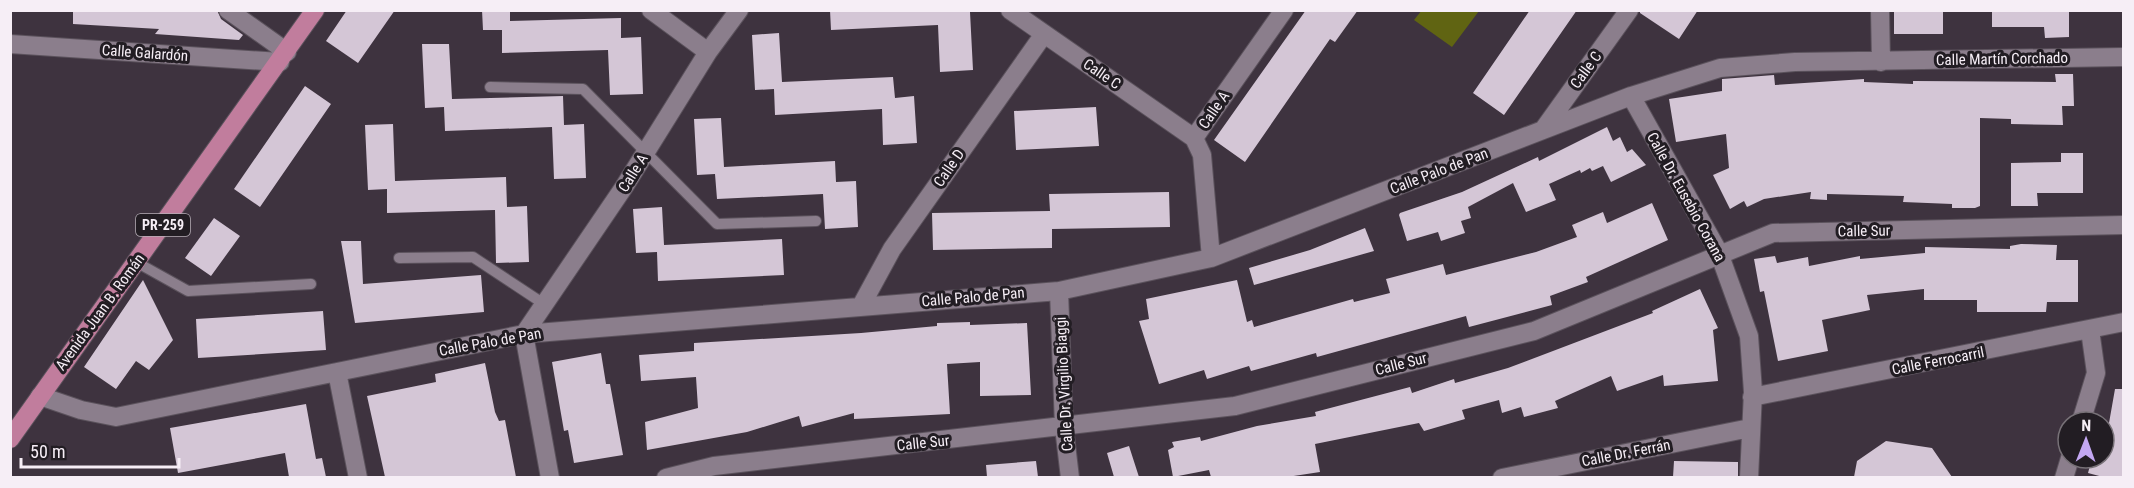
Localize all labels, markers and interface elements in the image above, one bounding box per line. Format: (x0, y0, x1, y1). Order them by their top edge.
street label: Calle Galardón (101, 41, 189, 65)
street label: Calle C (1567, 48, 1605, 92)
street label: Calle Martín Corchado (1936, 49, 2068, 69)
street label: Calle C (1080, 55, 1124, 93)
street label: Calle A (1195, 87, 1234, 132)
street label: Calle Dr. Eusebio Corana (1643, 129, 1729, 265)
street label: Calle Palo de Pan (1387, 144, 1491, 198)
street label: Calle D (930, 146, 968, 190)
street label: Calle A (614, 150, 652, 195)
road number: PR-259 (136, 214, 190, 236)
street label: Calle Sur (1838, 222, 1891, 240)
street label: Avenida Juan B. Román (52, 250, 148, 374)
street label: Calle Palo de Pan (921, 284, 1025, 310)
street label: Calle Dr. Virgilio Biaggi (1051, 316, 1077, 452)
street label: Calle Palo de Pan (437, 324, 543, 360)
street label: Calle Ferrocarril (1890, 343, 1986, 379)
street label: Calle Sur (1373, 349, 1429, 379)
north arrow (2056, 410, 2116, 470)
text: N (2081, 416, 2091, 435)
scale bar (21, 431, 178, 469)
street label: Calle Sur (896, 431, 951, 455)
street label: Calle Dr. Ferrán (1580, 436, 1672, 470)
text: 50 m (30, 441, 65, 462)

